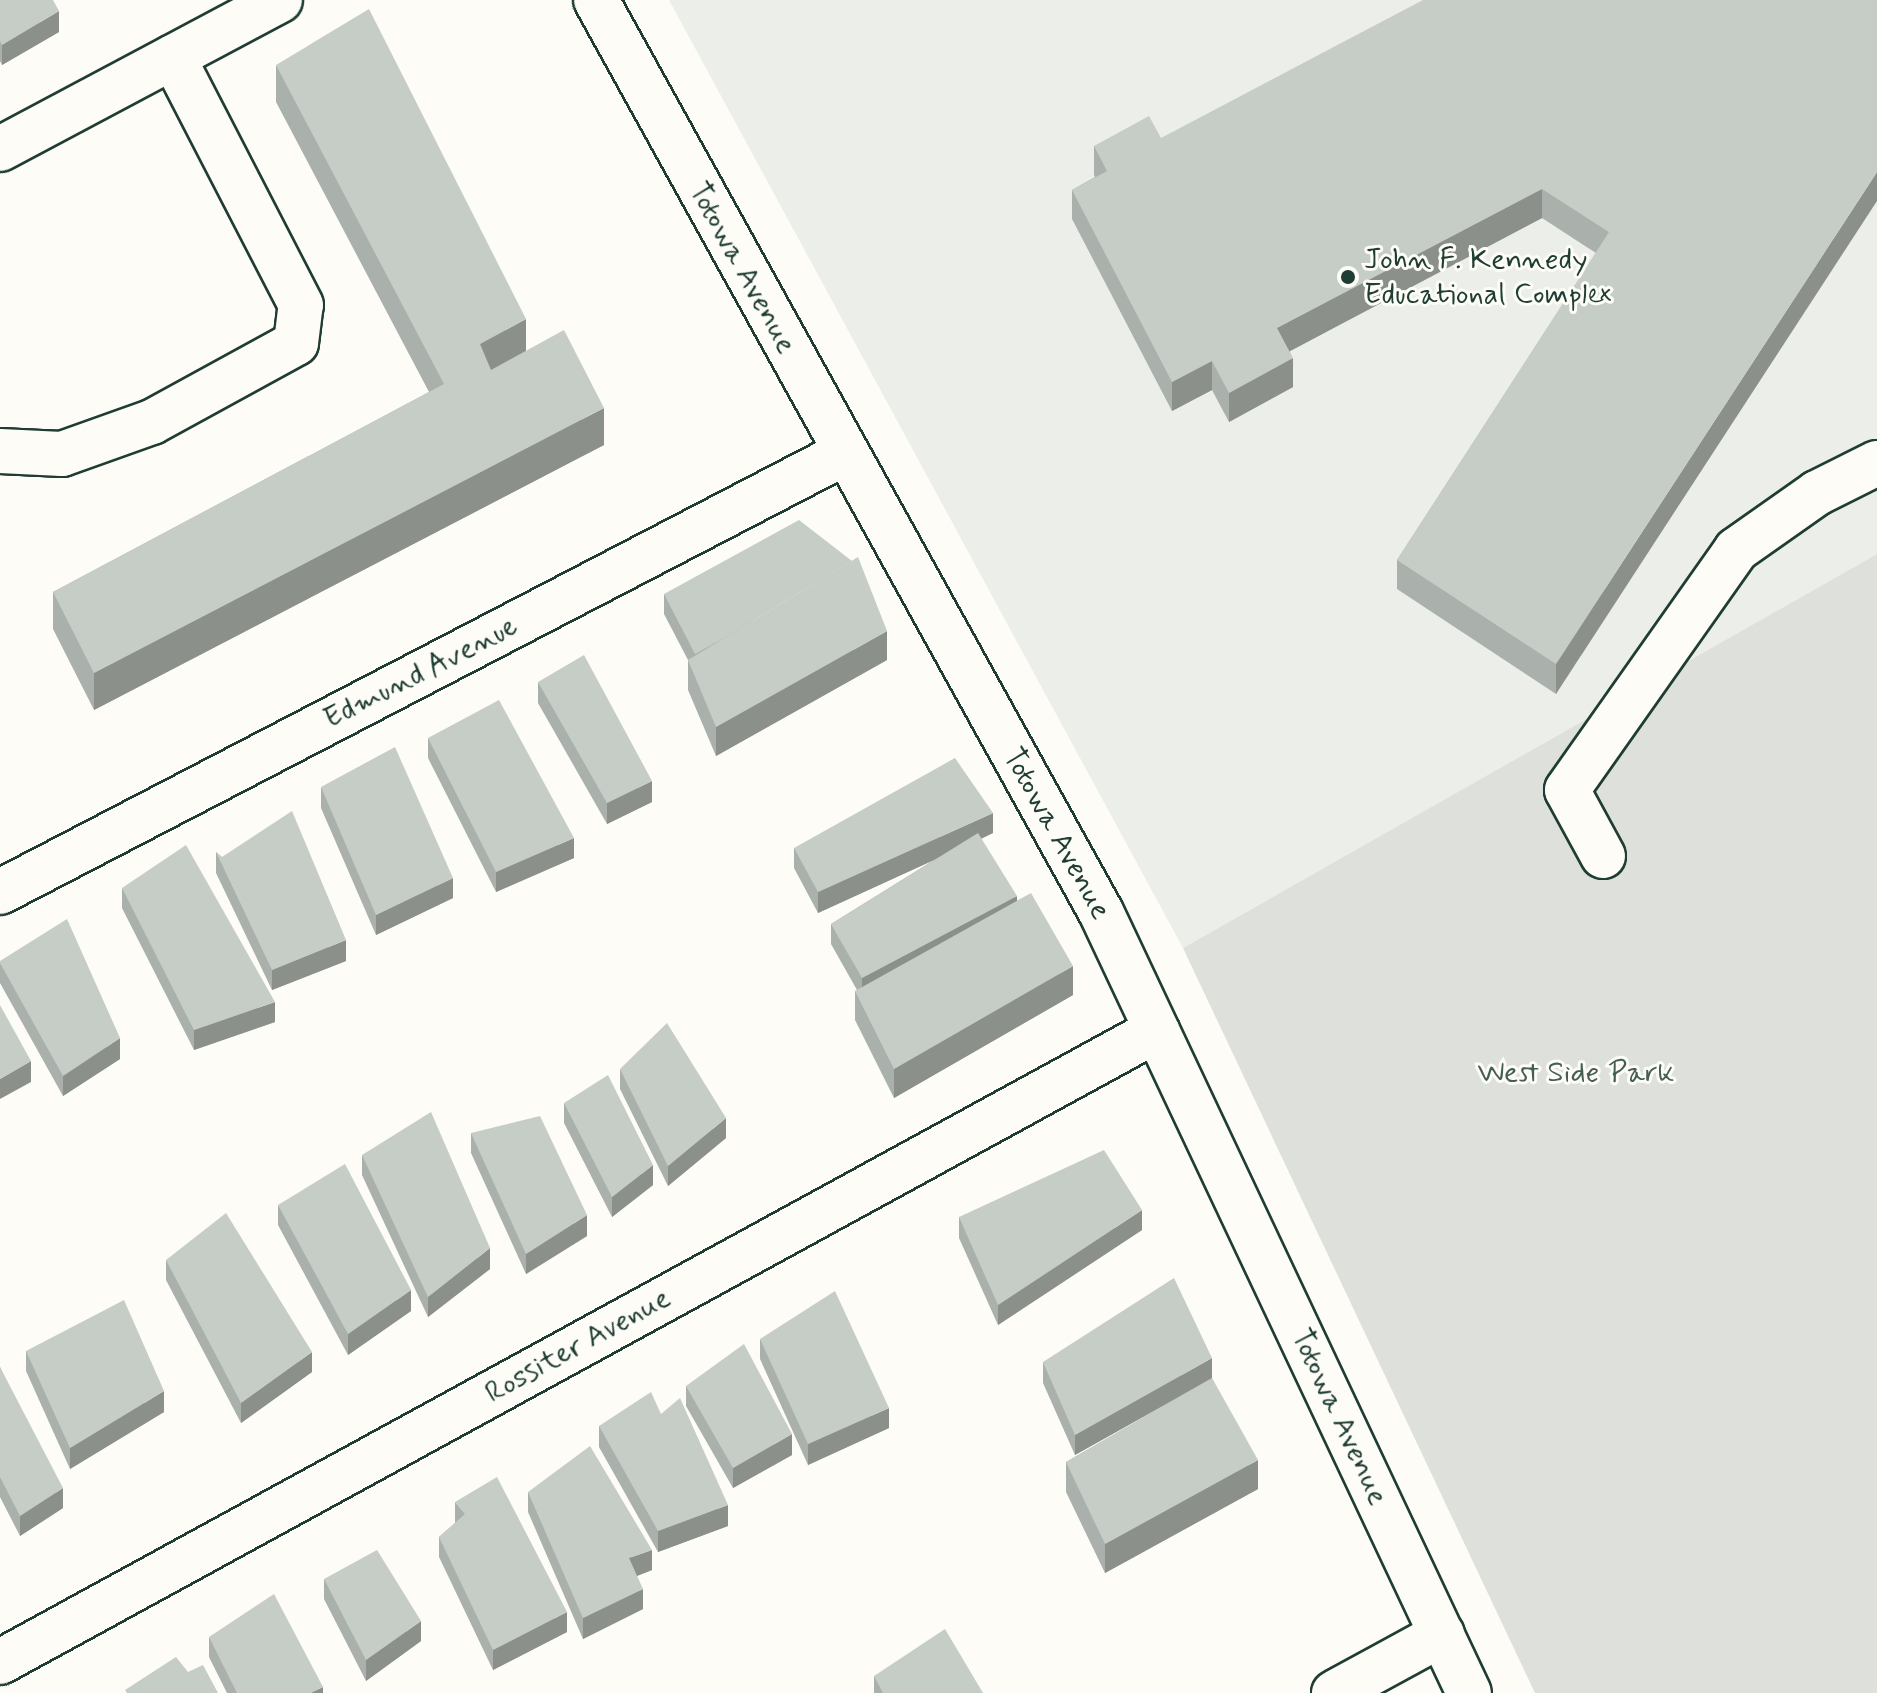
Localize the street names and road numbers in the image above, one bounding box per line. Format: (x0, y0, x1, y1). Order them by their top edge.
street label: Totowa Avenue (680, 176, 804, 360)
street label: Edmund Avenue (319, 609, 523, 737)
street label: Totowa Avenue (994, 742, 1118, 926)
street label: Rossiter Avenue (478, 1280, 678, 1412)
street label: Totowa Avenue (1282, 1323, 1396, 1511)

